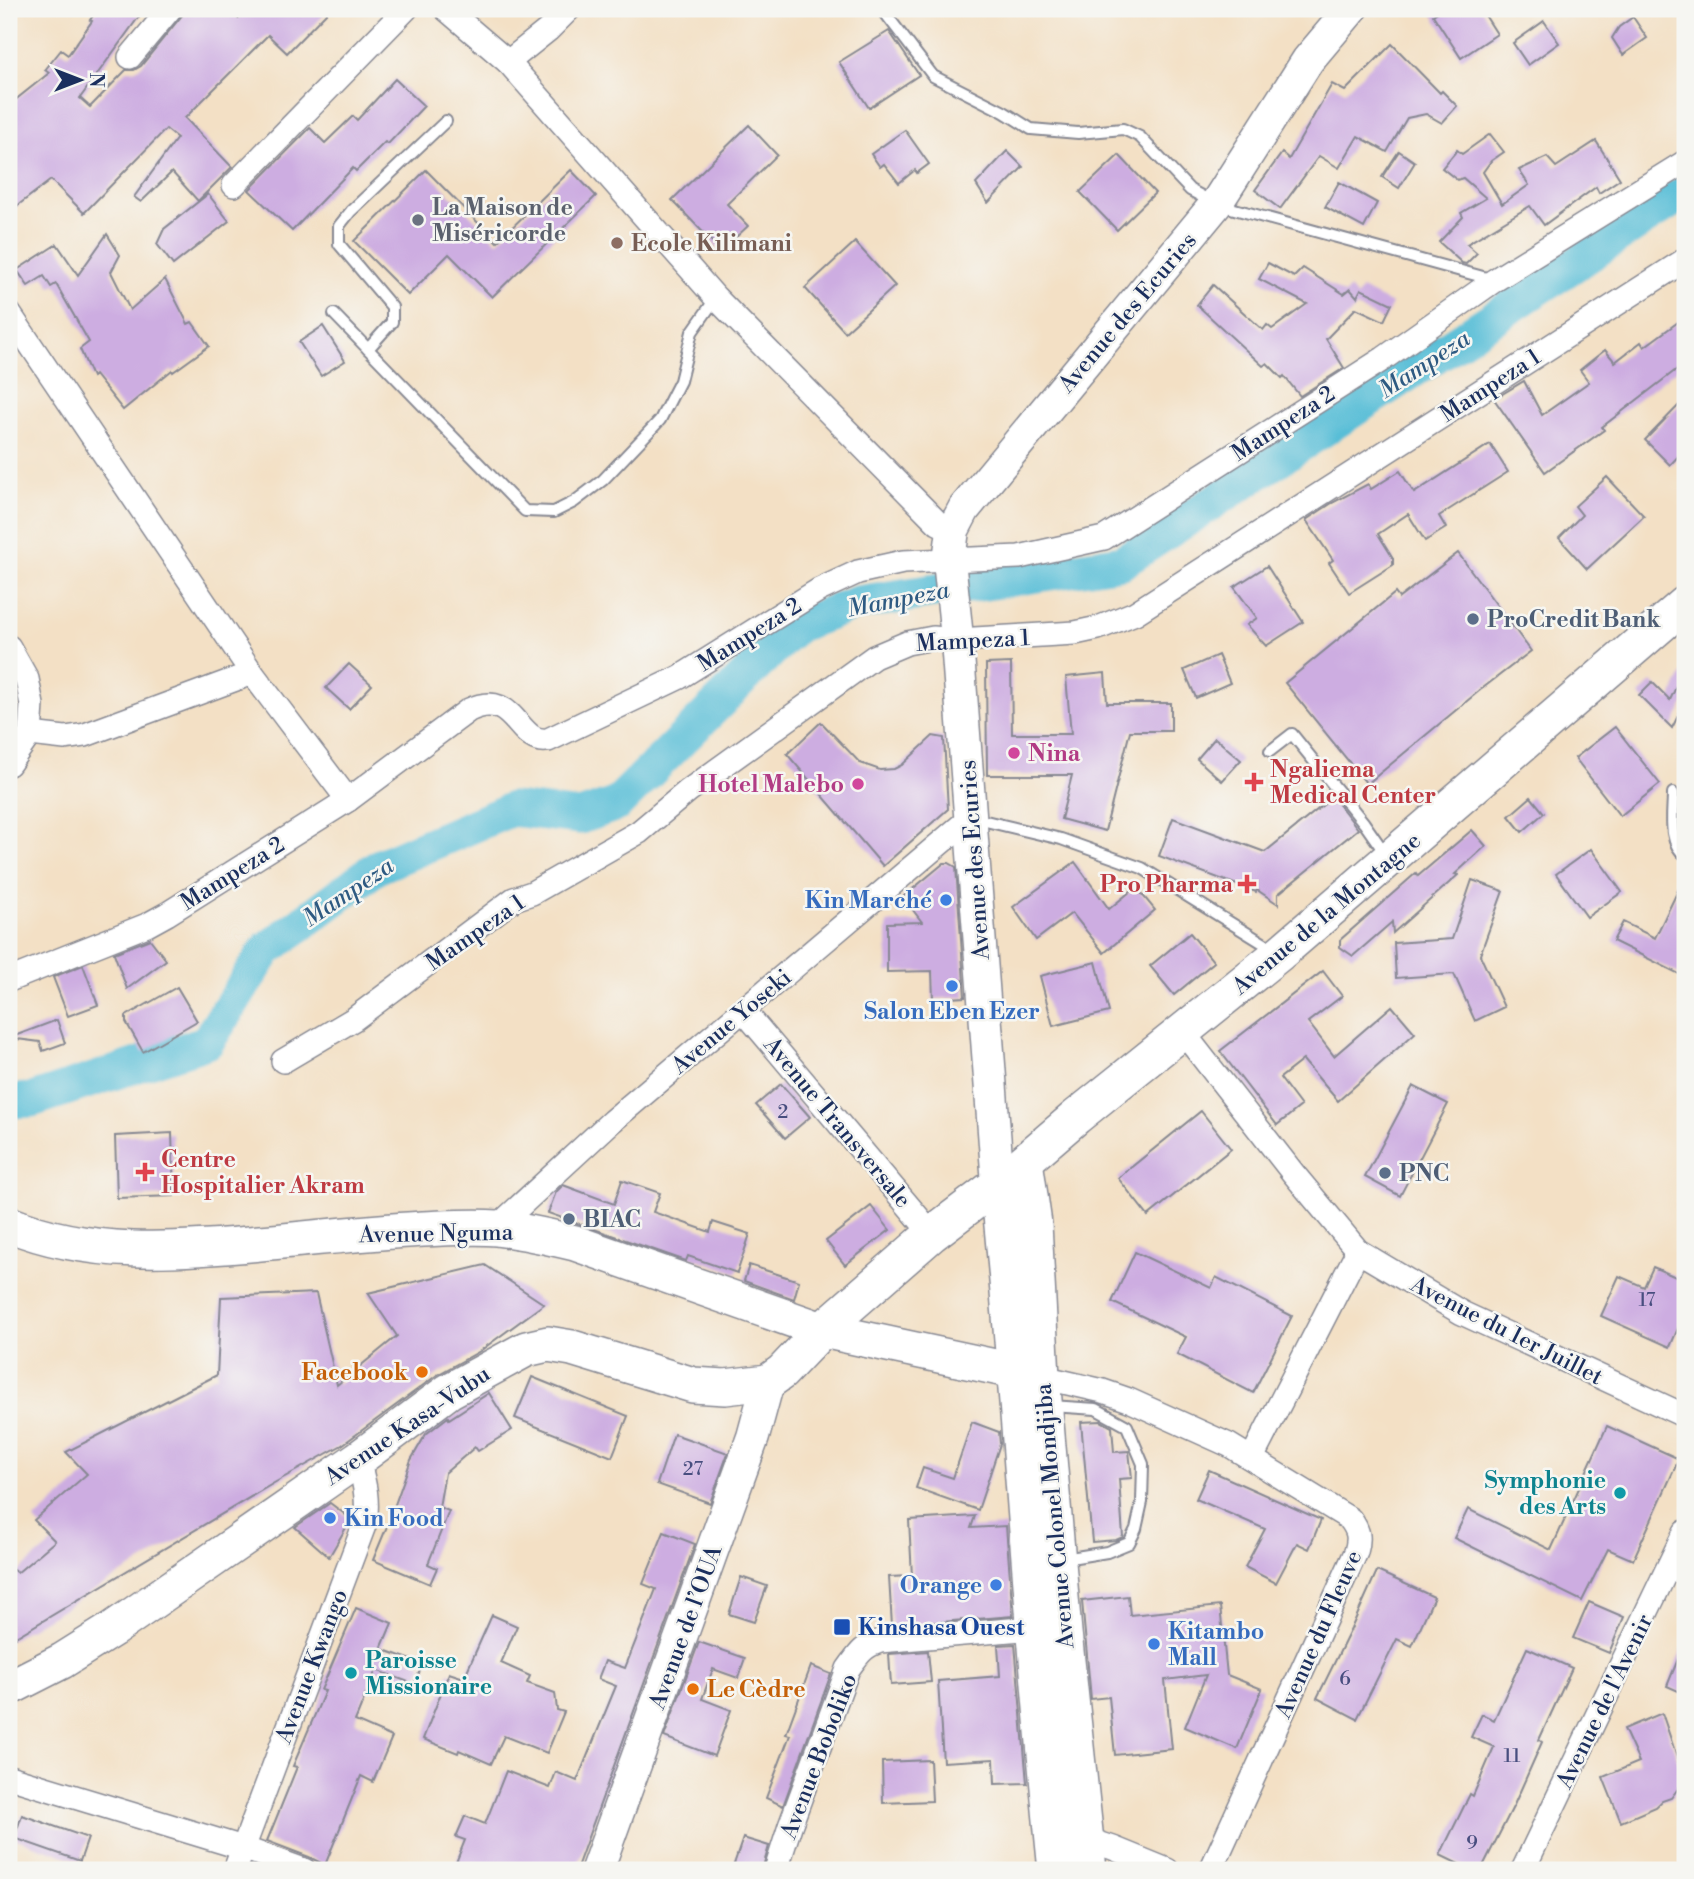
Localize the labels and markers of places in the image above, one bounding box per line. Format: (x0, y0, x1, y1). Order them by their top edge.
place label: La Maison de Miséricorde (432, 194, 573, 248)
marker: La Maison de Miséricorde (410, 212, 426, 228)
place label: Ecole Kilimani (631, 230, 792, 258)
marker: Ecole Kilimani (609, 235, 625, 251)
place label: ProCredit Bank (1487, 606, 1661, 634)
marker: ProCredit Bank (1465, 611, 1481, 627)
place label: Nina (1028, 740, 1081, 768)
marker: Nina (1006, 745, 1022, 761)
place label: Ngaliema Medical Center (1270, 756, 1436, 810)
place label: Hotel Malebo (698, 771, 844, 799)
marker: Ngaliema Medical Center (1244, 772, 1264, 792)
marker: Hotel Malebo (850, 776, 866, 792)
place label: Pro Pharma (1100, 871, 1234, 899)
marker: Pro Pharma (1239, 876, 1255, 892)
place label: Kin Marché (805, 887, 932, 915)
marker: Kin Marché (938, 892, 954, 908)
marker: Salon Eben Ezer (944, 978, 960, 994)
place label: Salon Eben Ezer (864, 998, 1040, 1026)
place label: Centre Hospitalier Akram (161, 1146, 365, 1200)
place label: PNC (1399, 1160, 1449, 1188)
marker: Centre Hospitalier Akram (135, 1162, 155, 1182)
marker: PNC (1377, 1165, 1393, 1181)
place label: BIAC (583, 1206, 641, 1234)
marker: BIAC (561, 1211, 577, 1227)
place label: Facebook (301, 1359, 409, 1387)
marker: Facebook (414, 1364, 430, 1380)
place label: Symphonie des Arts (1485, 1467, 1606, 1521)
marker: Symphonie des Arts (1612, 1485, 1628, 1501)
place label: Kin Food (344, 1505, 444, 1533)
marker: Kin Food (322, 1510, 338, 1526)
place label: Orange (900, 1572, 982, 1600)
marker: Orange (988, 1577, 1004, 1593)
place label: Kinshasa Ouest (858, 1614, 1025, 1642)
marker: Kinshasa Ouest (832, 1617, 852, 1637)
place label: Kitambo Mall (1168, 1618, 1264, 1672)
marker: Kitambo Mall (1146, 1636, 1162, 1652)
place label: Paroisse Missionaire (365, 1647, 492, 1701)
marker: Paroisse Missionaire (343, 1665, 359, 1681)
place label: Le Cèdre (707, 1676, 806, 1704)
marker: Le Cèdre (685, 1681, 701, 1697)

